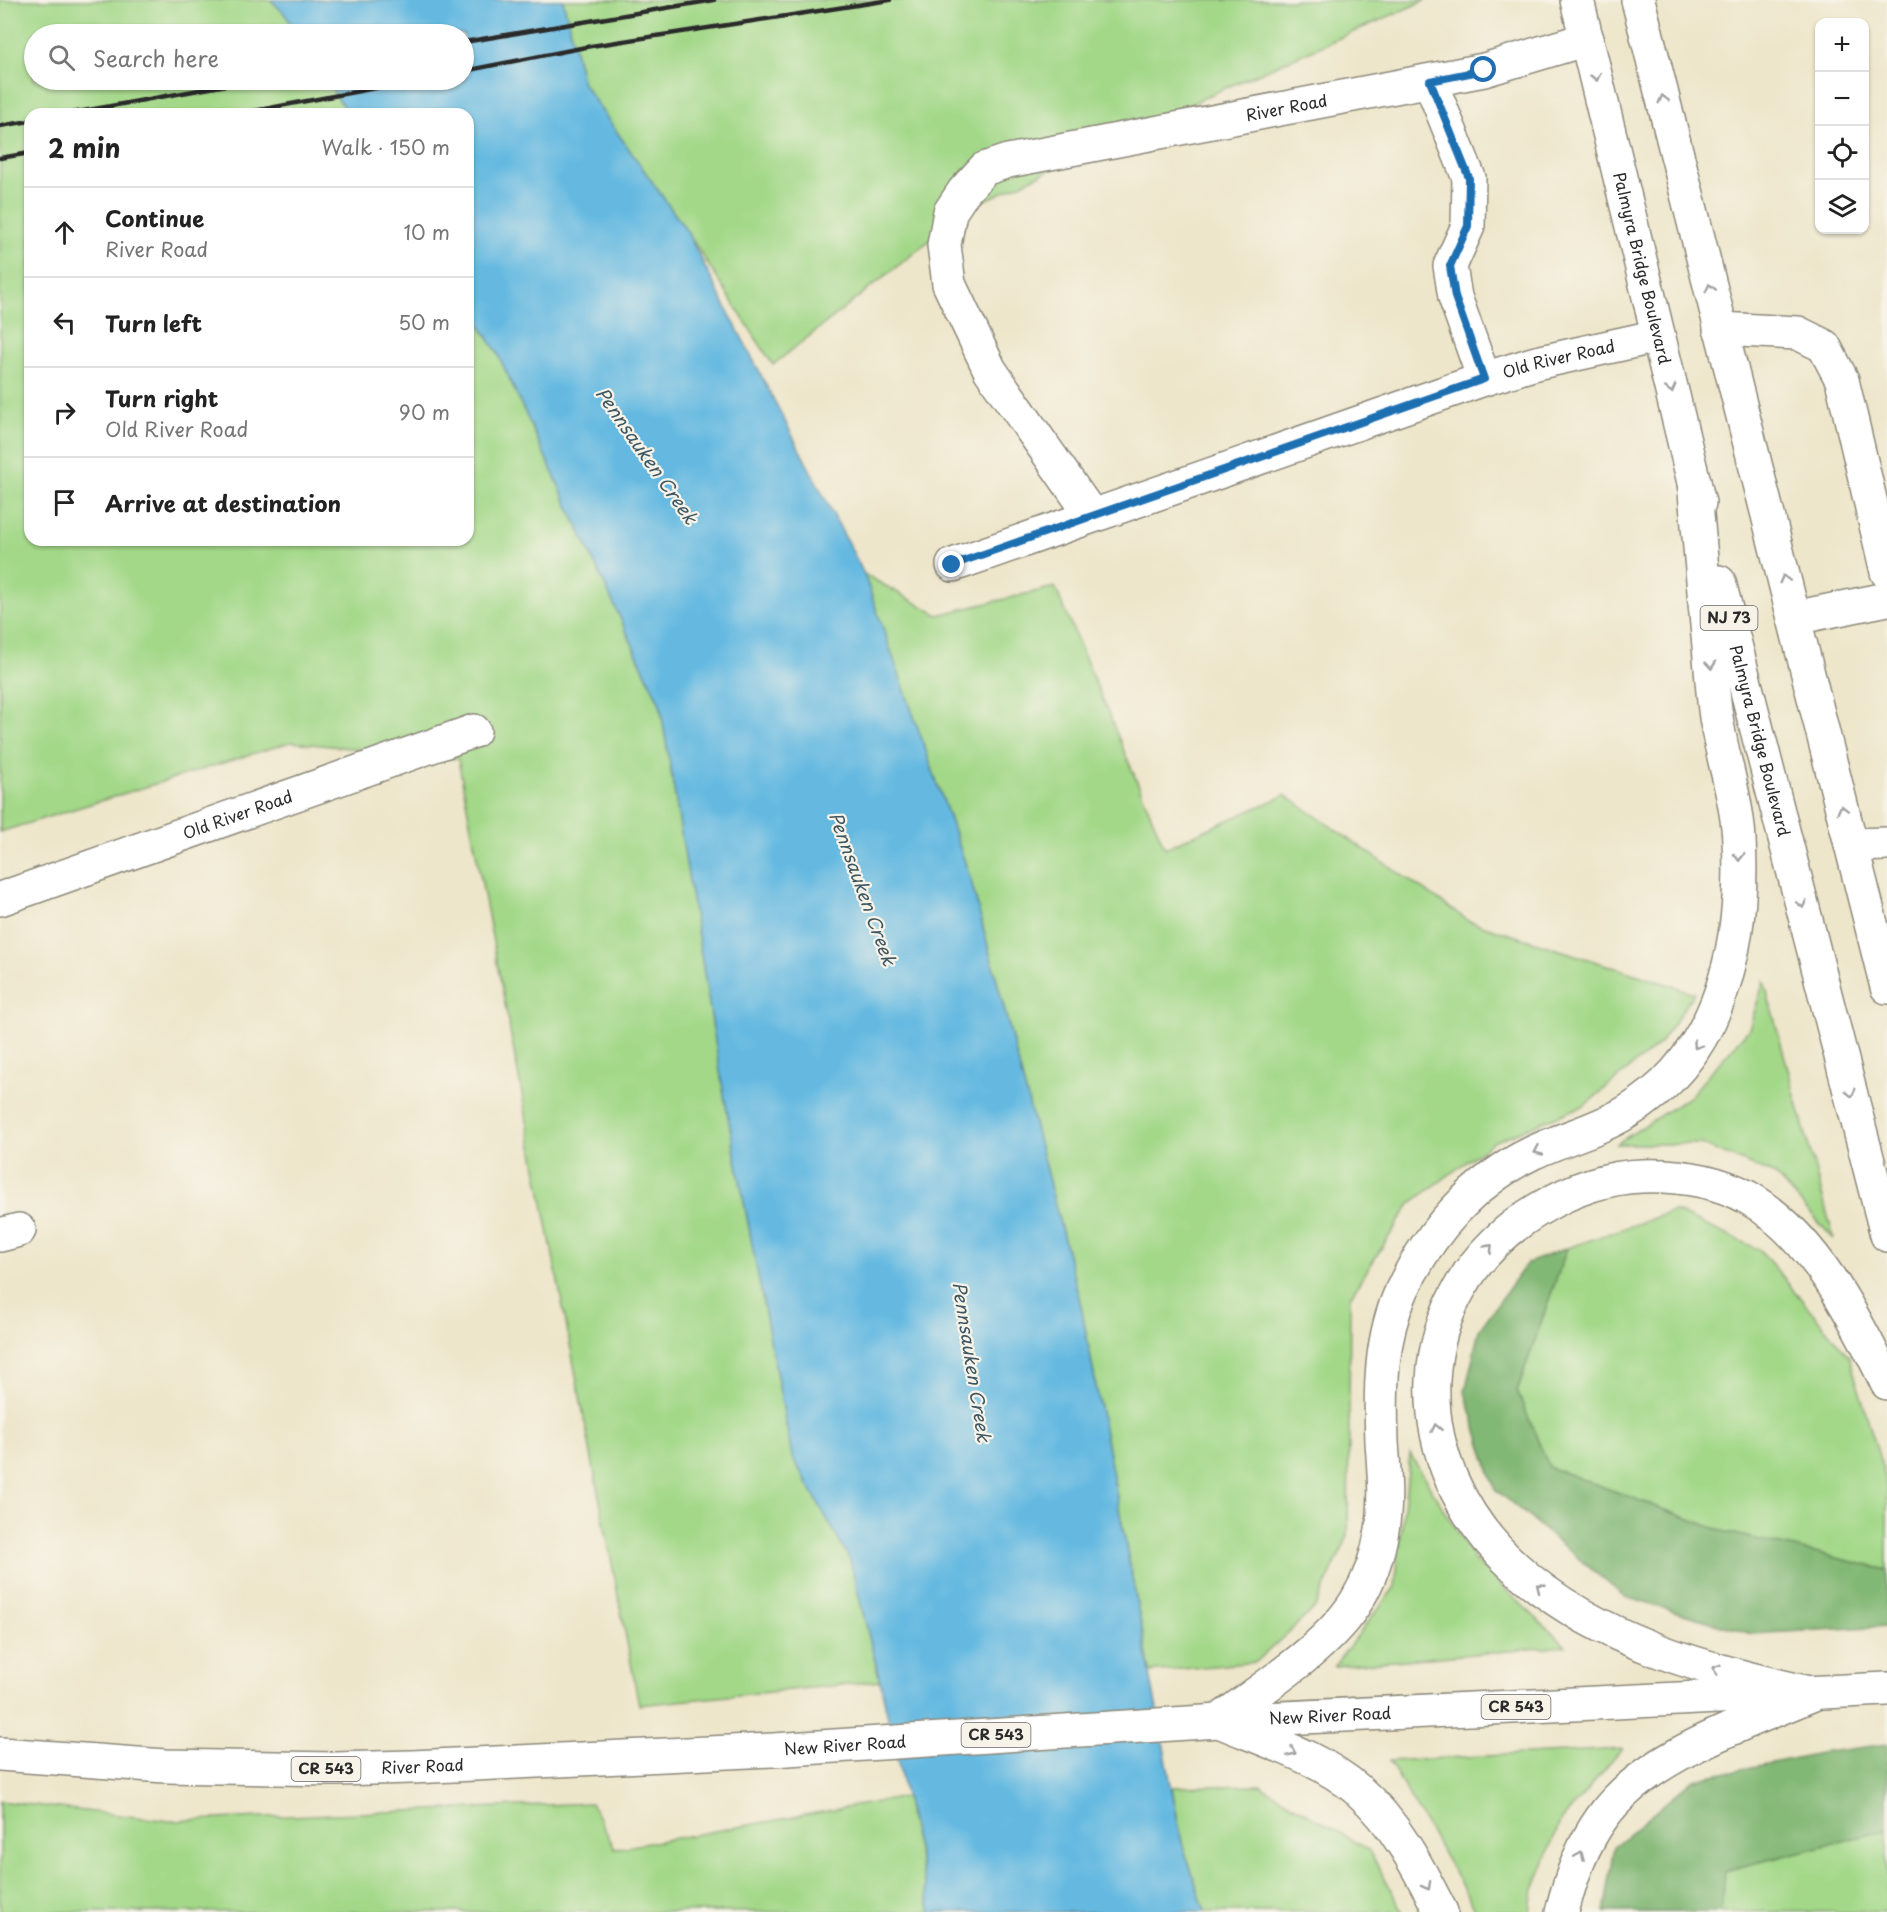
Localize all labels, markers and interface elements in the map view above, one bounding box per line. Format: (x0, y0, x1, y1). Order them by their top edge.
map controls (1815, 18, 1869, 234)
button: + (1815, 18, 1869, 72)
search box (24, 24, 474, 90)
icon: search (45, 41, 78, 74)
text: Search here (93, 41, 219, 74)
route start (1470, 56, 1496, 82)
one-way arrow (1589, 72, 1602, 82)
button: − (1815, 72, 1869, 126)
street label: River Road (1243, 87, 1329, 126)
one-way arrow (1657, 94, 1670, 104)
button: locate (1815, 126, 1869, 180)
text: 2 min (48, 128, 121, 167)
text: Walk · 150 m (321, 132, 450, 162)
street label: Palmyra Bridge Boulevard (1608, 170, 1678, 367)
button: layers (1815, 180, 1869, 234)
text: Continue (105, 201, 204, 234)
icon: ahead (48, 216, 81, 249)
text: 10 m (403, 217, 450, 247)
text: River Road (105, 234, 208, 264)
one-way arrow (1705, 283, 1718, 293)
icon: left (48, 306, 81, 339)
text: Turn left (105, 306, 202, 339)
text: 50 m (398, 307, 450, 337)
street label: Old River Road (1499, 333, 1617, 384)
text: Turn right (105, 381, 218, 414)
water label: Pennsauken Creek (590, 381, 705, 530)
one-way arrow (1664, 384, 1677, 394)
icon: right (48, 396, 81, 429)
text: 90 m (399, 397, 450, 427)
text: Old River Road (105, 414, 248, 444)
icon: arrive (48, 486, 81, 519)
text: Arrive at destination (105, 486, 341, 519)
route end (938, 551, 964, 577)
one-way arrow (1778, 574, 1791, 584)
road number: NJ 73 (1700, 606, 1758, 630)
street label: Palmyra Bridge Boulevard (1725, 642, 1797, 839)
one-way arrow (1704, 660, 1717, 669)
street label: Old River Road (179, 783, 295, 844)
one-way arrow (1836, 804, 1849, 814)
water label: Pennsauken Creek (823, 808, 904, 970)
one-way arrow (1733, 853, 1745, 862)
one-way arrow (1795, 898, 1807, 909)
one-way arrow (1693, 1038, 1704, 1049)
one-way arrow (1843, 1088, 1856, 1098)
one-way arrow (1533, 1143, 1544, 1155)
one-way arrow (1482, 1245, 1493, 1256)
water label: Pennsauken Creek (946, 1280, 999, 1445)
one-way arrow (1430, 1424, 1443, 1434)
one-way arrow (1536, 1584, 1547, 1595)
one-way arrow (1711, 1664, 1722, 1676)
road number: CR 543 (1482, 1695, 1550, 1719)
street label: New River Road (1268, 1700, 1392, 1730)
road number: CR 543 (962, 1723, 1030, 1747)
street label: New River Road (783, 1728, 907, 1760)
one-way arrow (1286, 1745, 1297, 1757)
street label: River Road (381, 1752, 464, 1779)
road number: CR 543 (292, 1757, 360, 1781)
one-way arrow (1573, 1852, 1585, 1863)
one-way arrow (1420, 1879, 1432, 1890)

